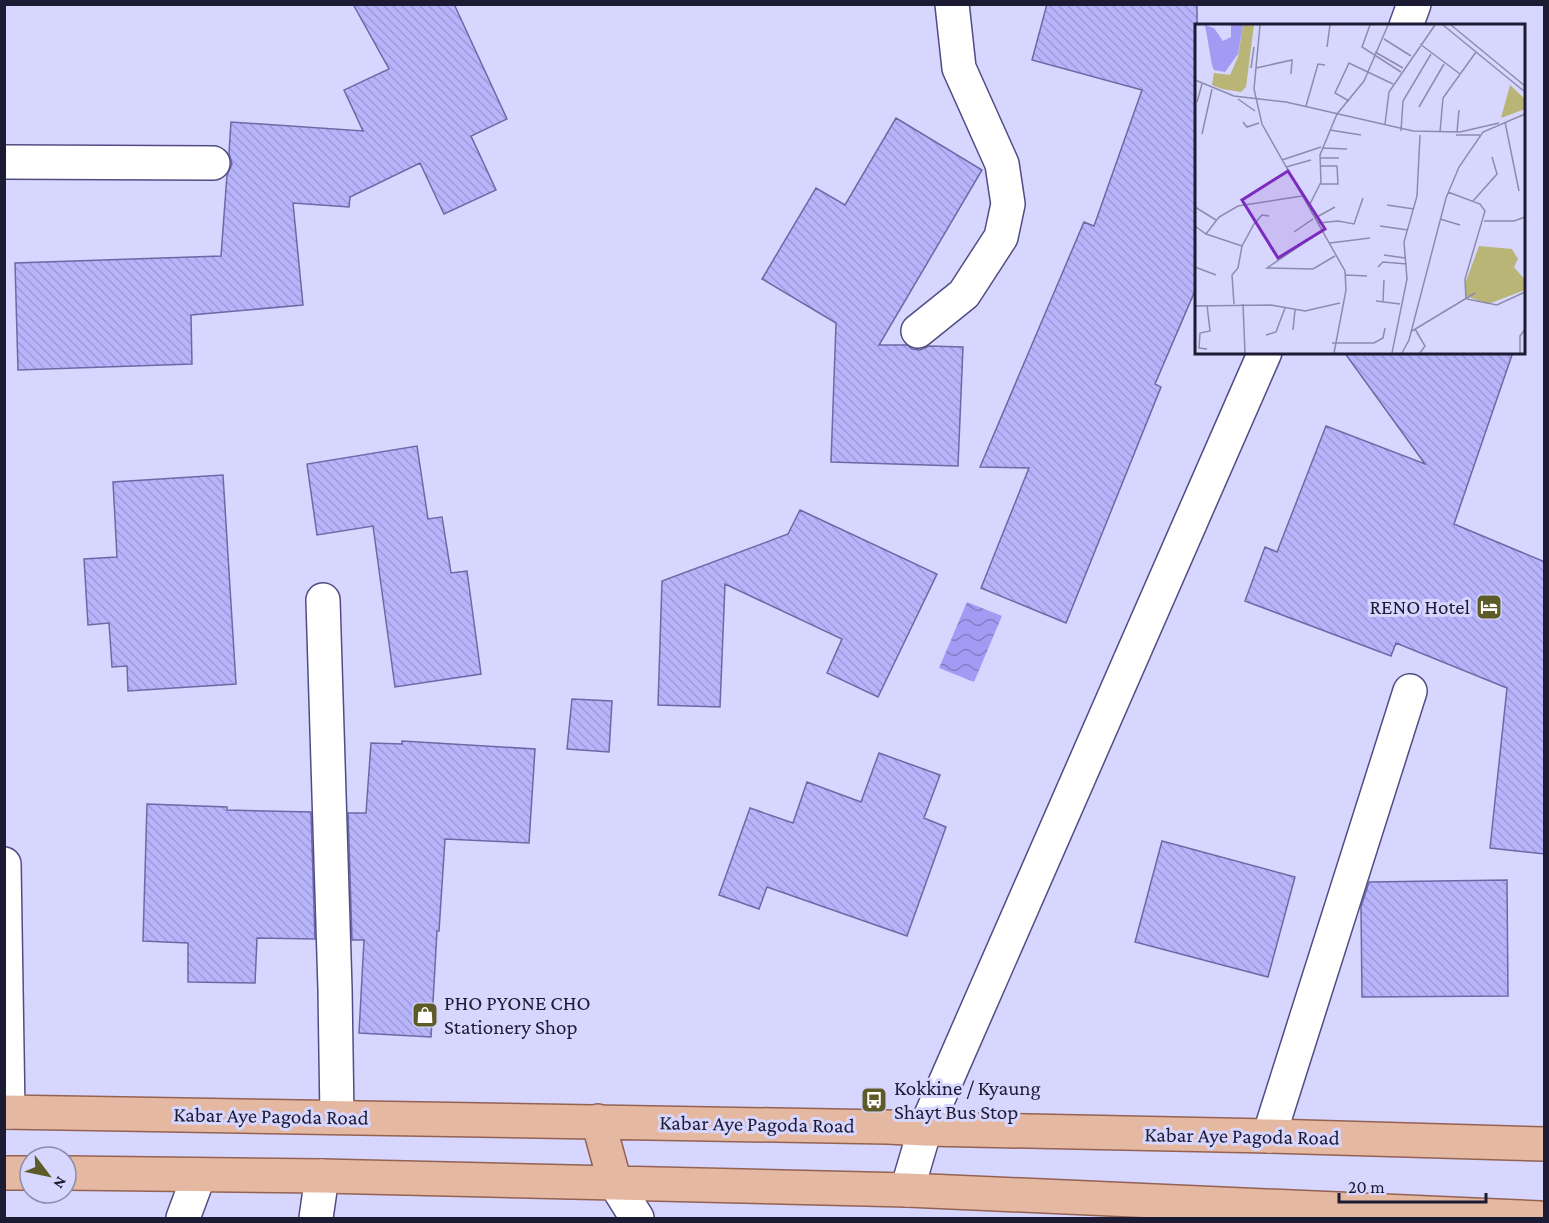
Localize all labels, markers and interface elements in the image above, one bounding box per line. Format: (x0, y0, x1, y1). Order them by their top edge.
inset map (1195, 24, 1525, 354)
hotel icon: RENO Hotel (1474, 592, 1504, 622)
place label: RENO Hotel (1369, 595, 1470, 619)
place label: PHO PYONE CHO Stationery Shop (444, 991, 591, 1039)
shop icon: PHO PYONE CHO Stationery Shop (410, 1000, 440, 1030)
place label: Kokkine / Kyaung Shayt Bus Stop (894, 1076, 1041, 1124)
bus stop icon: Kokkine / Kyaung Shayt Bus Stop (859, 1085, 889, 1115)
street label: Kabar Aye Pagoda Road (173, 1102, 369, 1130)
street label: Kabar Aye Pagoda Road (659, 1110, 855, 1138)
street label: Kabar Aye Pagoda Road (1144, 1122, 1340, 1150)
north arrow (18, 1145, 78, 1205)
scale bar (1339, 1166, 1486, 1204)
text: N (50, 1174, 70, 1192)
text: 20 m (1348, 1177, 1385, 1197)

